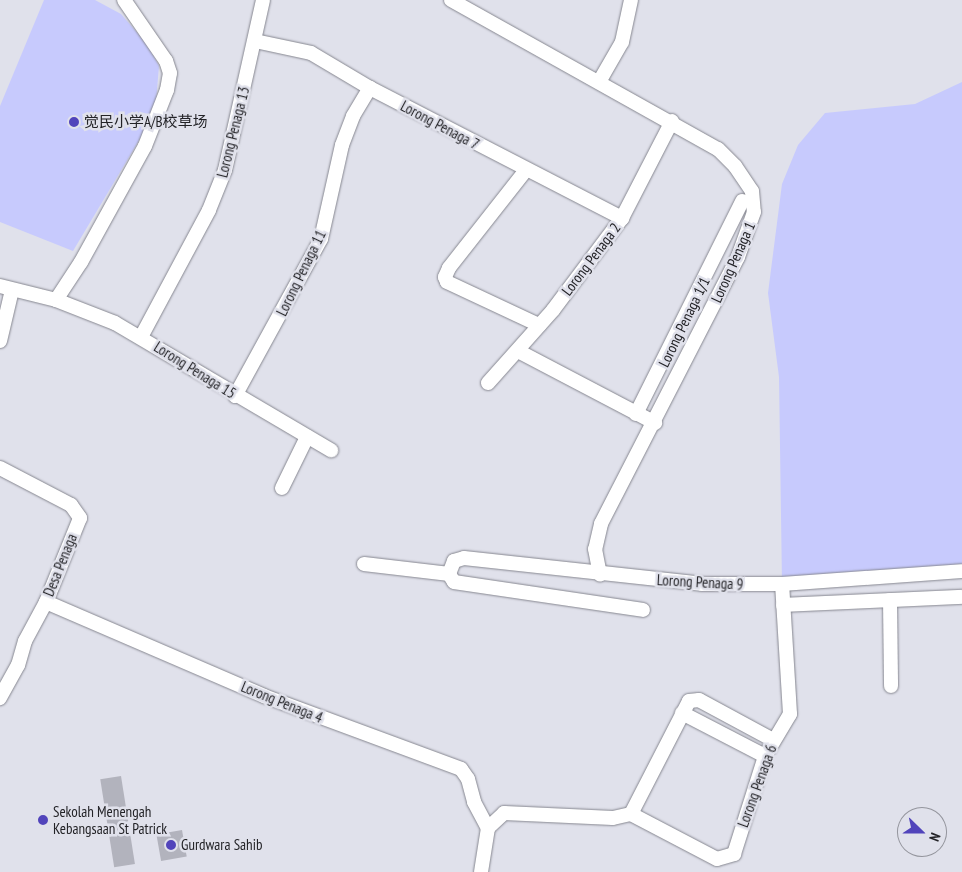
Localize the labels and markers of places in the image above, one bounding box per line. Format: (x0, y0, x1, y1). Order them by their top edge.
place label: 觉民小学A/B校草场 (84, 113, 208, 131)
marker: 觉民小学A/B校草场 (68, 116, 80, 128)
place label: Sekolah Menengah Kebangsaan St Patrick (53, 802, 167, 837)
marker: Sekolah Menengah Kebangsaan St Patrick (37, 814, 49, 826)
place label: Gurdwara Sahib (181, 836, 262, 854)
marker: Gurdwara Sahib (165, 839, 177, 851)

